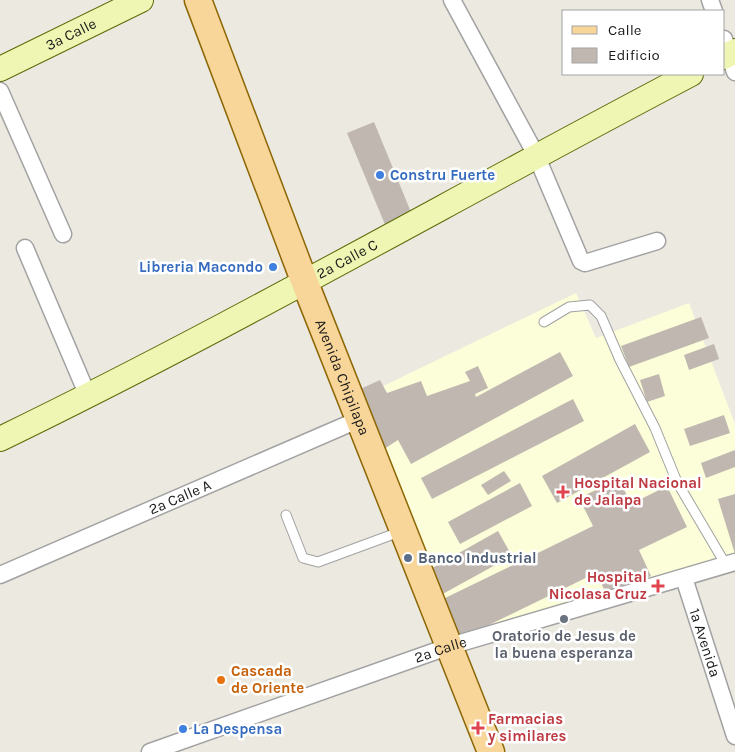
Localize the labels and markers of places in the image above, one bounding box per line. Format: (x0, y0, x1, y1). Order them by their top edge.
place label: Constru Fuerte (390, 166, 495, 184)
marker: Constru Fuerte (374, 169, 386, 181)
place label: Libreria Macondo (139, 258, 263, 276)
marker: Libreria Macondo (267, 261, 279, 273)
place label: Hospital Nacional de Jalapa (574, 474, 702, 509)
marker: Hospital Nacional de Jalapa (556, 485, 570, 499)
place label: Banco Industrial (418, 549, 537, 567)
marker: Banco Industrial (402, 552, 414, 564)
place label: Hospital Nicolasa Cruz (549, 568, 647, 603)
marker: Hospital Nicolasa Cruz (651, 579, 665, 593)
marker: Oratorio de Jesus de la buena esperanza (558, 613, 570, 625)
place label: Oratorio de Jesus de la buena esperanza (492, 627, 636, 662)
place label: Cascada de Oriente (231, 662, 304, 697)
marker: Cascada de Oriente (215, 674, 227, 686)
place label: Farmacias y similares (488, 710, 567, 745)
place label: La Despensa (193, 720, 282, 738)
marker: Farmacias y similares (472, 722, 484, 734)
marker: La Despensa (177, 723, 189, 735)

